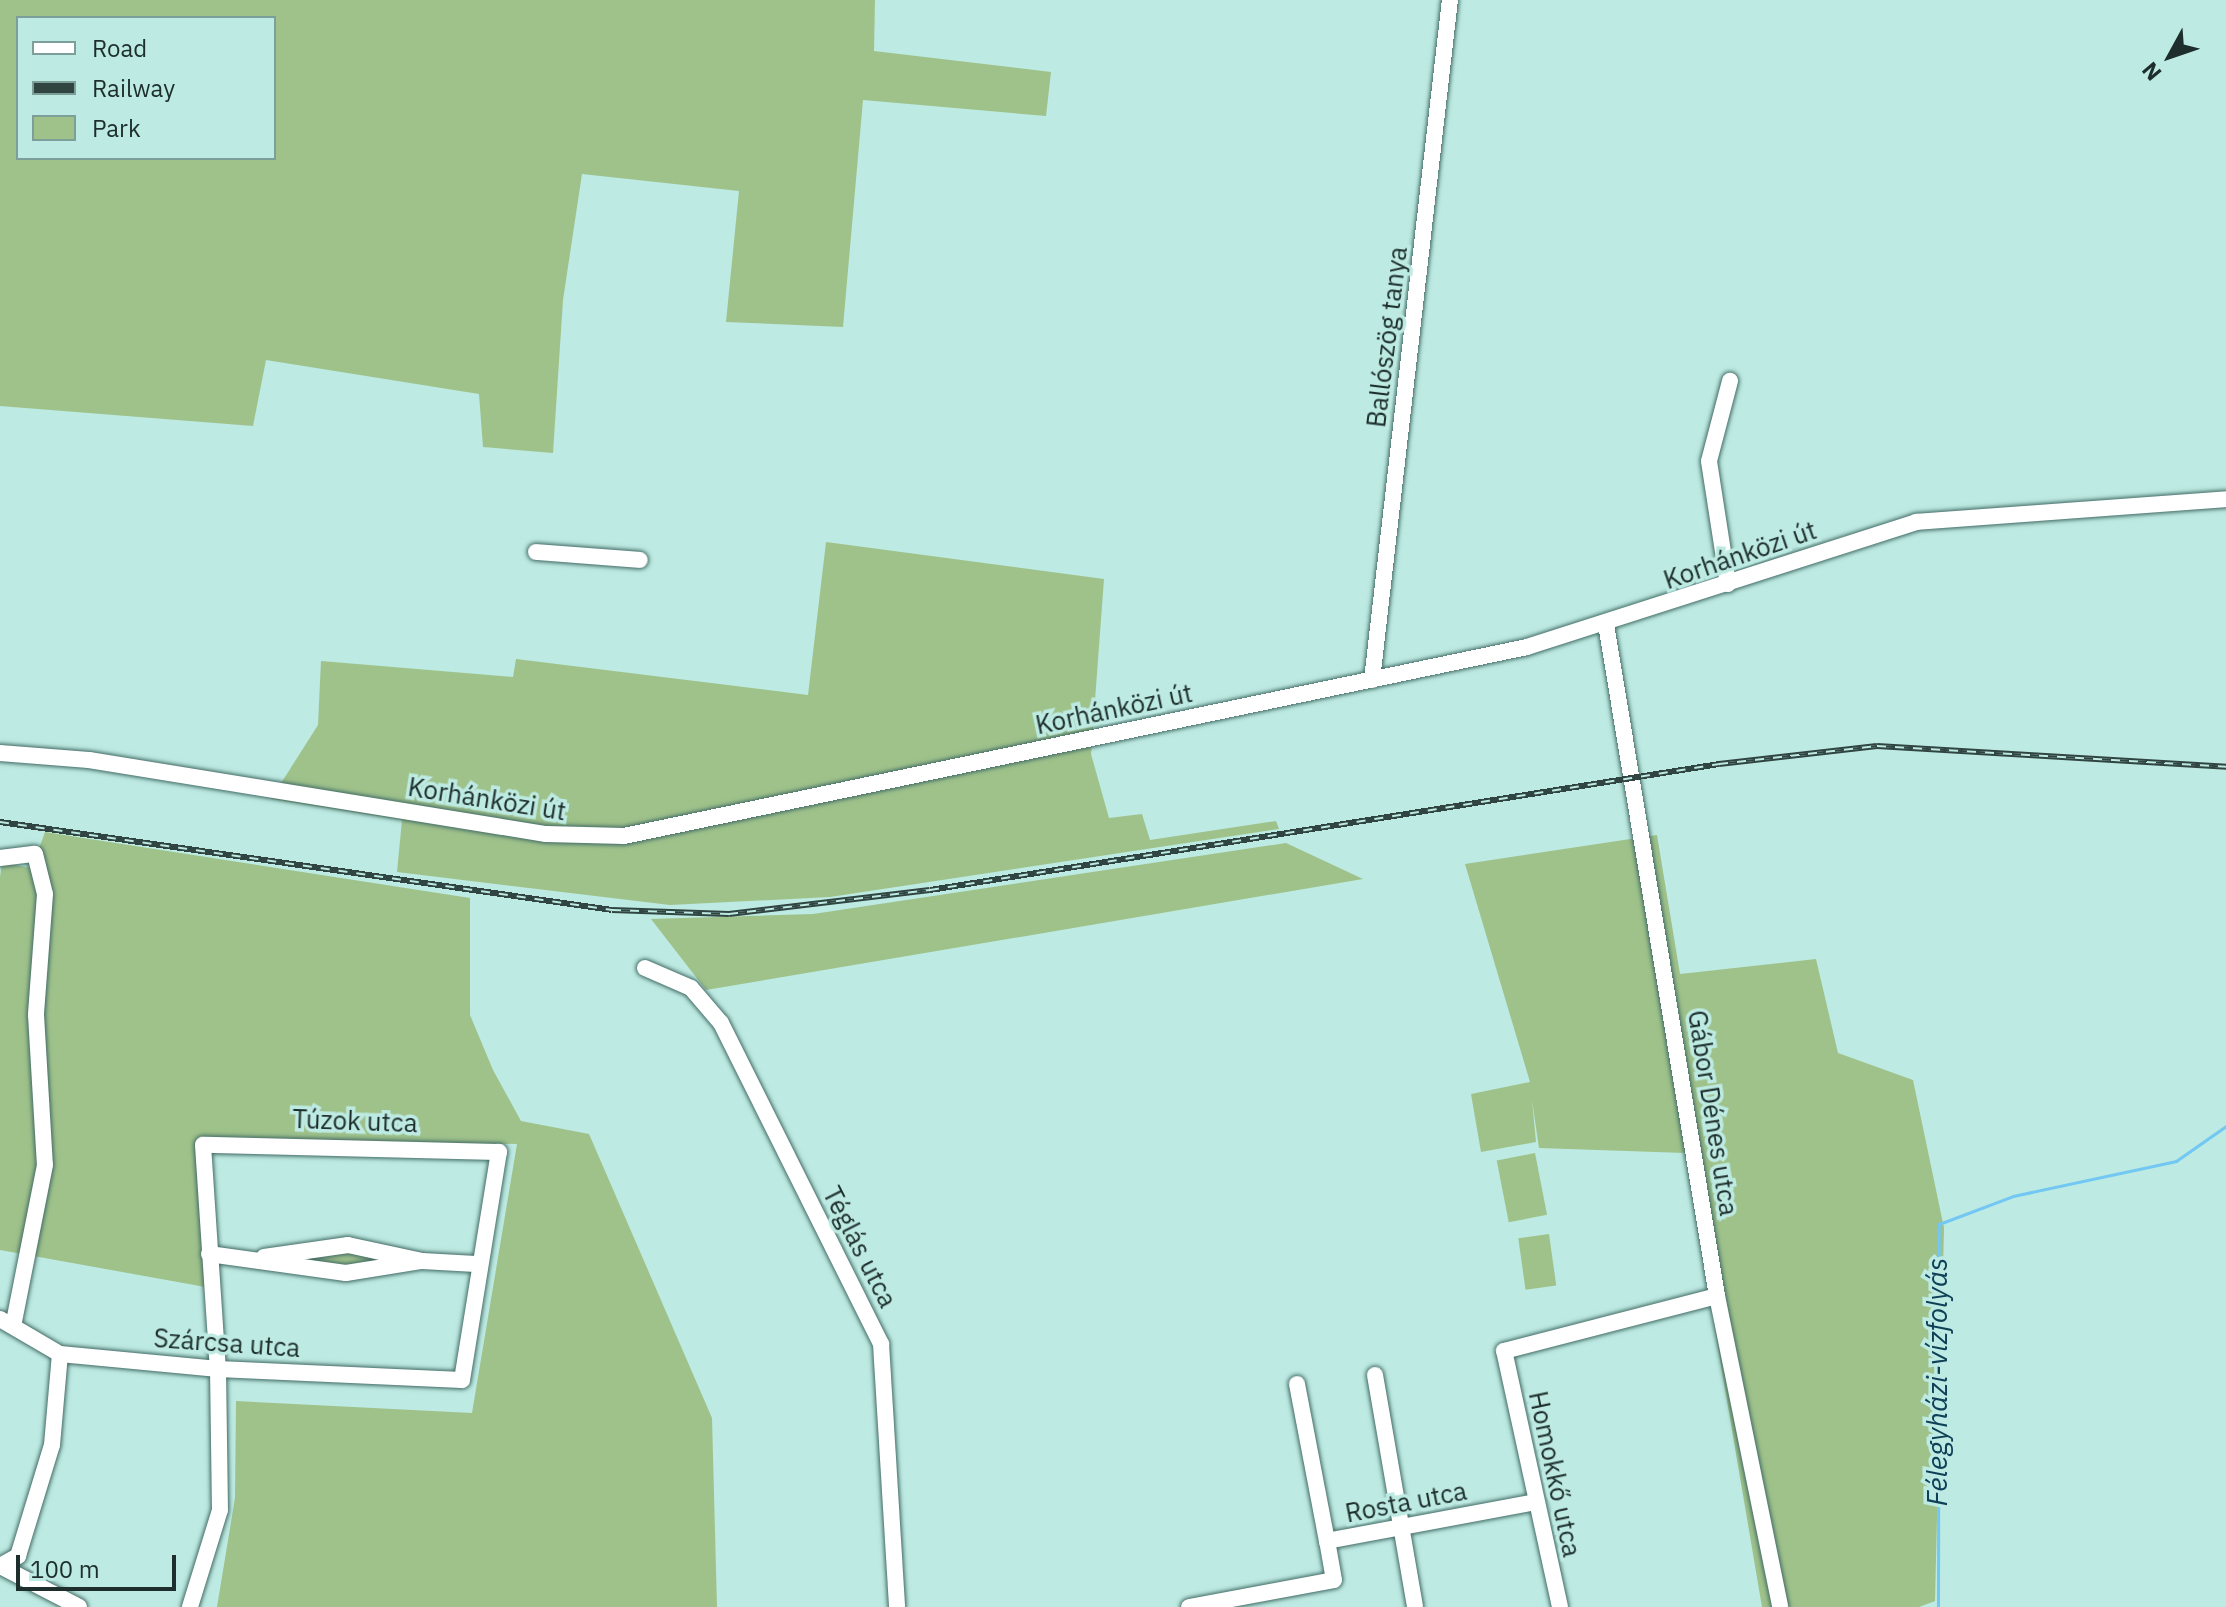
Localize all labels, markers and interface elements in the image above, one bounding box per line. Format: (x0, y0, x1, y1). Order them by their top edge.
legend (16, 16, 276, 160)
north arrow (2130, 16, 2210, 96)
text: Road (92, 32, 147, 64)
text: N (2135, 56, 2167, 87)
text: Railway (92, 72, 175, 104)
text: Park (92, 112, 141, 144)
street label: Ballószög tanya (1360, 245, 1414, 429)
street label: Korhánközi út (1659, 514, 1821, 596)
street label: Korhánközi út (1033, 677, 1195, 741)
street label: Korhánközi út (406, 771, 568, 827)
street label: Gábor Dénes utca (1681, 1008, 1745, 1218)
street label: Túzok utca (292, 1103, 418, 1139)
street label: Téglás utca (816, 1181, 904, 1313)
water label: Félegyházi-vízfolyás (1920, 1258, 1954, 1506)
street label: Szárcsa utca (153, 1322, 301, 1364)
street label: Homokkő utca (1522, 1388, 1588, 1560)
street label: Rosta utca (1343, 1475, 1469, 1529)
scale bar (20, 1539, 180, 1589)
text: 100 m (30, 1553, 100, 1585)

